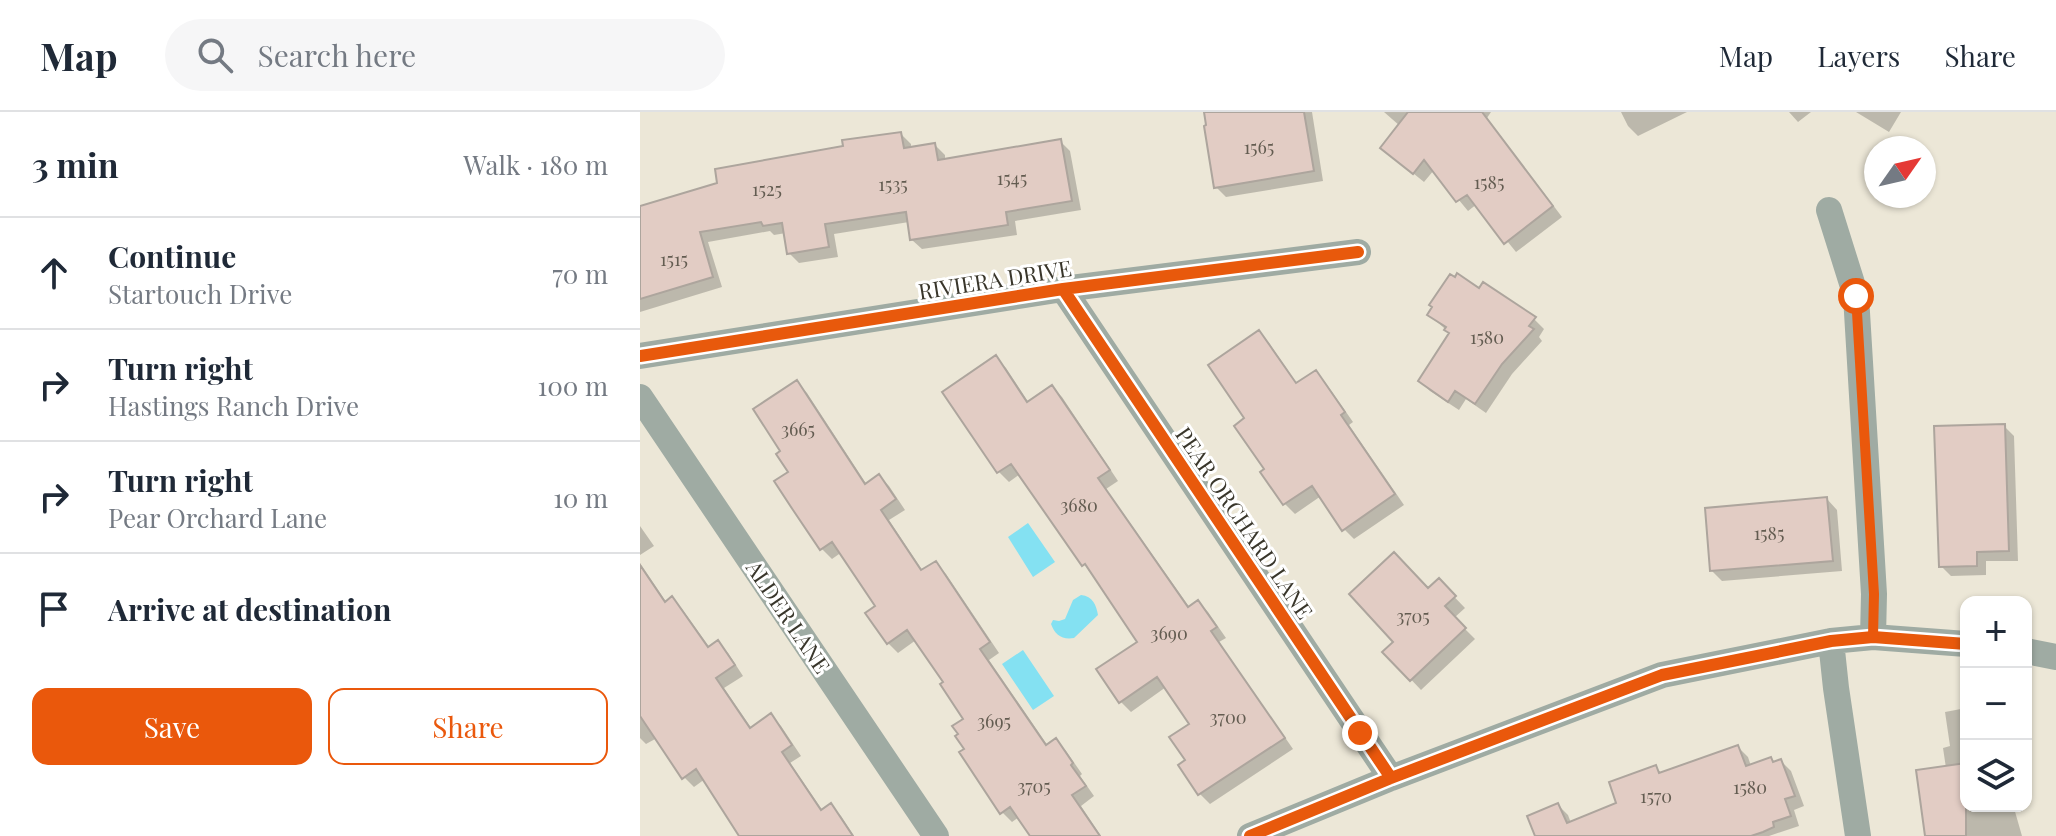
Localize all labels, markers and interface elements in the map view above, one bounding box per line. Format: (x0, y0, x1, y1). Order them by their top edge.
search box (165, 19, 725, 91)
text: Map (40, 30, 117, 81)
icon: search (193, 33, 237, 77)
text: Search here (257, 35, 416, 75)
text: Map (1719, 37, 1773, 74)
text: Layers (1817, 37, 1900, 74)
text: Share (1944, 37, 2016, 74)
house number: 1565 (1244, 135, 1274, 159)
north arrow (1864, 136, 1936, 208)
text: 3 min (32, 141, 119, 187)
text: Walk · 180 m (463, 147, 608, 182)
house number: 1545 (997, 166, 1027, 190)
house number: 1585 (1474, 170, 1504, 194)
house number: 1535 (878, 172, 908, 196)
house number: 1525 (752, 177, 782, 201)
text: Continue (108, 236, 236, 276)
house number: 1515 (660, 247, 688, 271)
icon: ahead (32, 251, 76, 295)
street label: RIVIERA DRIVE (916, 252, 1074, 306)
text: 70 m (552, 256, 608, 291)
text: Startouch Drive (108, 276, 292, 311)
route start (1838, 278, 1874, 314)
house number: 1580 (1470, 325, 1504, 349)
text: Turn right (108, 348, 253, 388)
icon: right (32, 363, 76, 407)
text: 100 m (538, 368, 608, 403)
text: Hastings Ranch Drive (108, 388, 359, 423)
house number: 3665 (781, 417, 815, 441)
street label: PEAR ORCHARD LANE (1169, 421, 1320, 624)
text: Turn right (108, 460, 253, 500)
icon: right (32, 475, 76, 519)
text: 10 m (553, 480, 608, 515)
house number: 3680 (1060, 493, 1098, 517)
text: Pear Orchard Lane (108, 500, 327, 535)
house number: 1585 (1754, 521, 1784, 545)
street label: ALDER LANE (739, 553, 838, 679)
icon: arrive (32, 587, 76, 631)
text: Arrive at destination (108, 589, 391, 629)
map controls (1960, 596, 2032, 812)
button: + (1960, 596, 2032, 668)
house number: 3705 (1396, 604, 1430, 628)
house number: 3690 (1150, 621, 1188, 645)
button: − (1960, 668, 2032, 740)
button: Save (32, 688, 312, 765)
button: Share (328, 688, 608, 765)
house number: 3700 (1209, 705, 1247, 729)
house number: 3695 (977, 709, 1011, 733)
route end (1342, 715, 1378, 751)
button: layers (1960, 740, 2032, 812)
house number: 3705 (1017, 774, 1051, 798)
house number: 1580 (1733, 775, 1767, 799)
house number: 1570 (1640, 784, 1672, 808)

